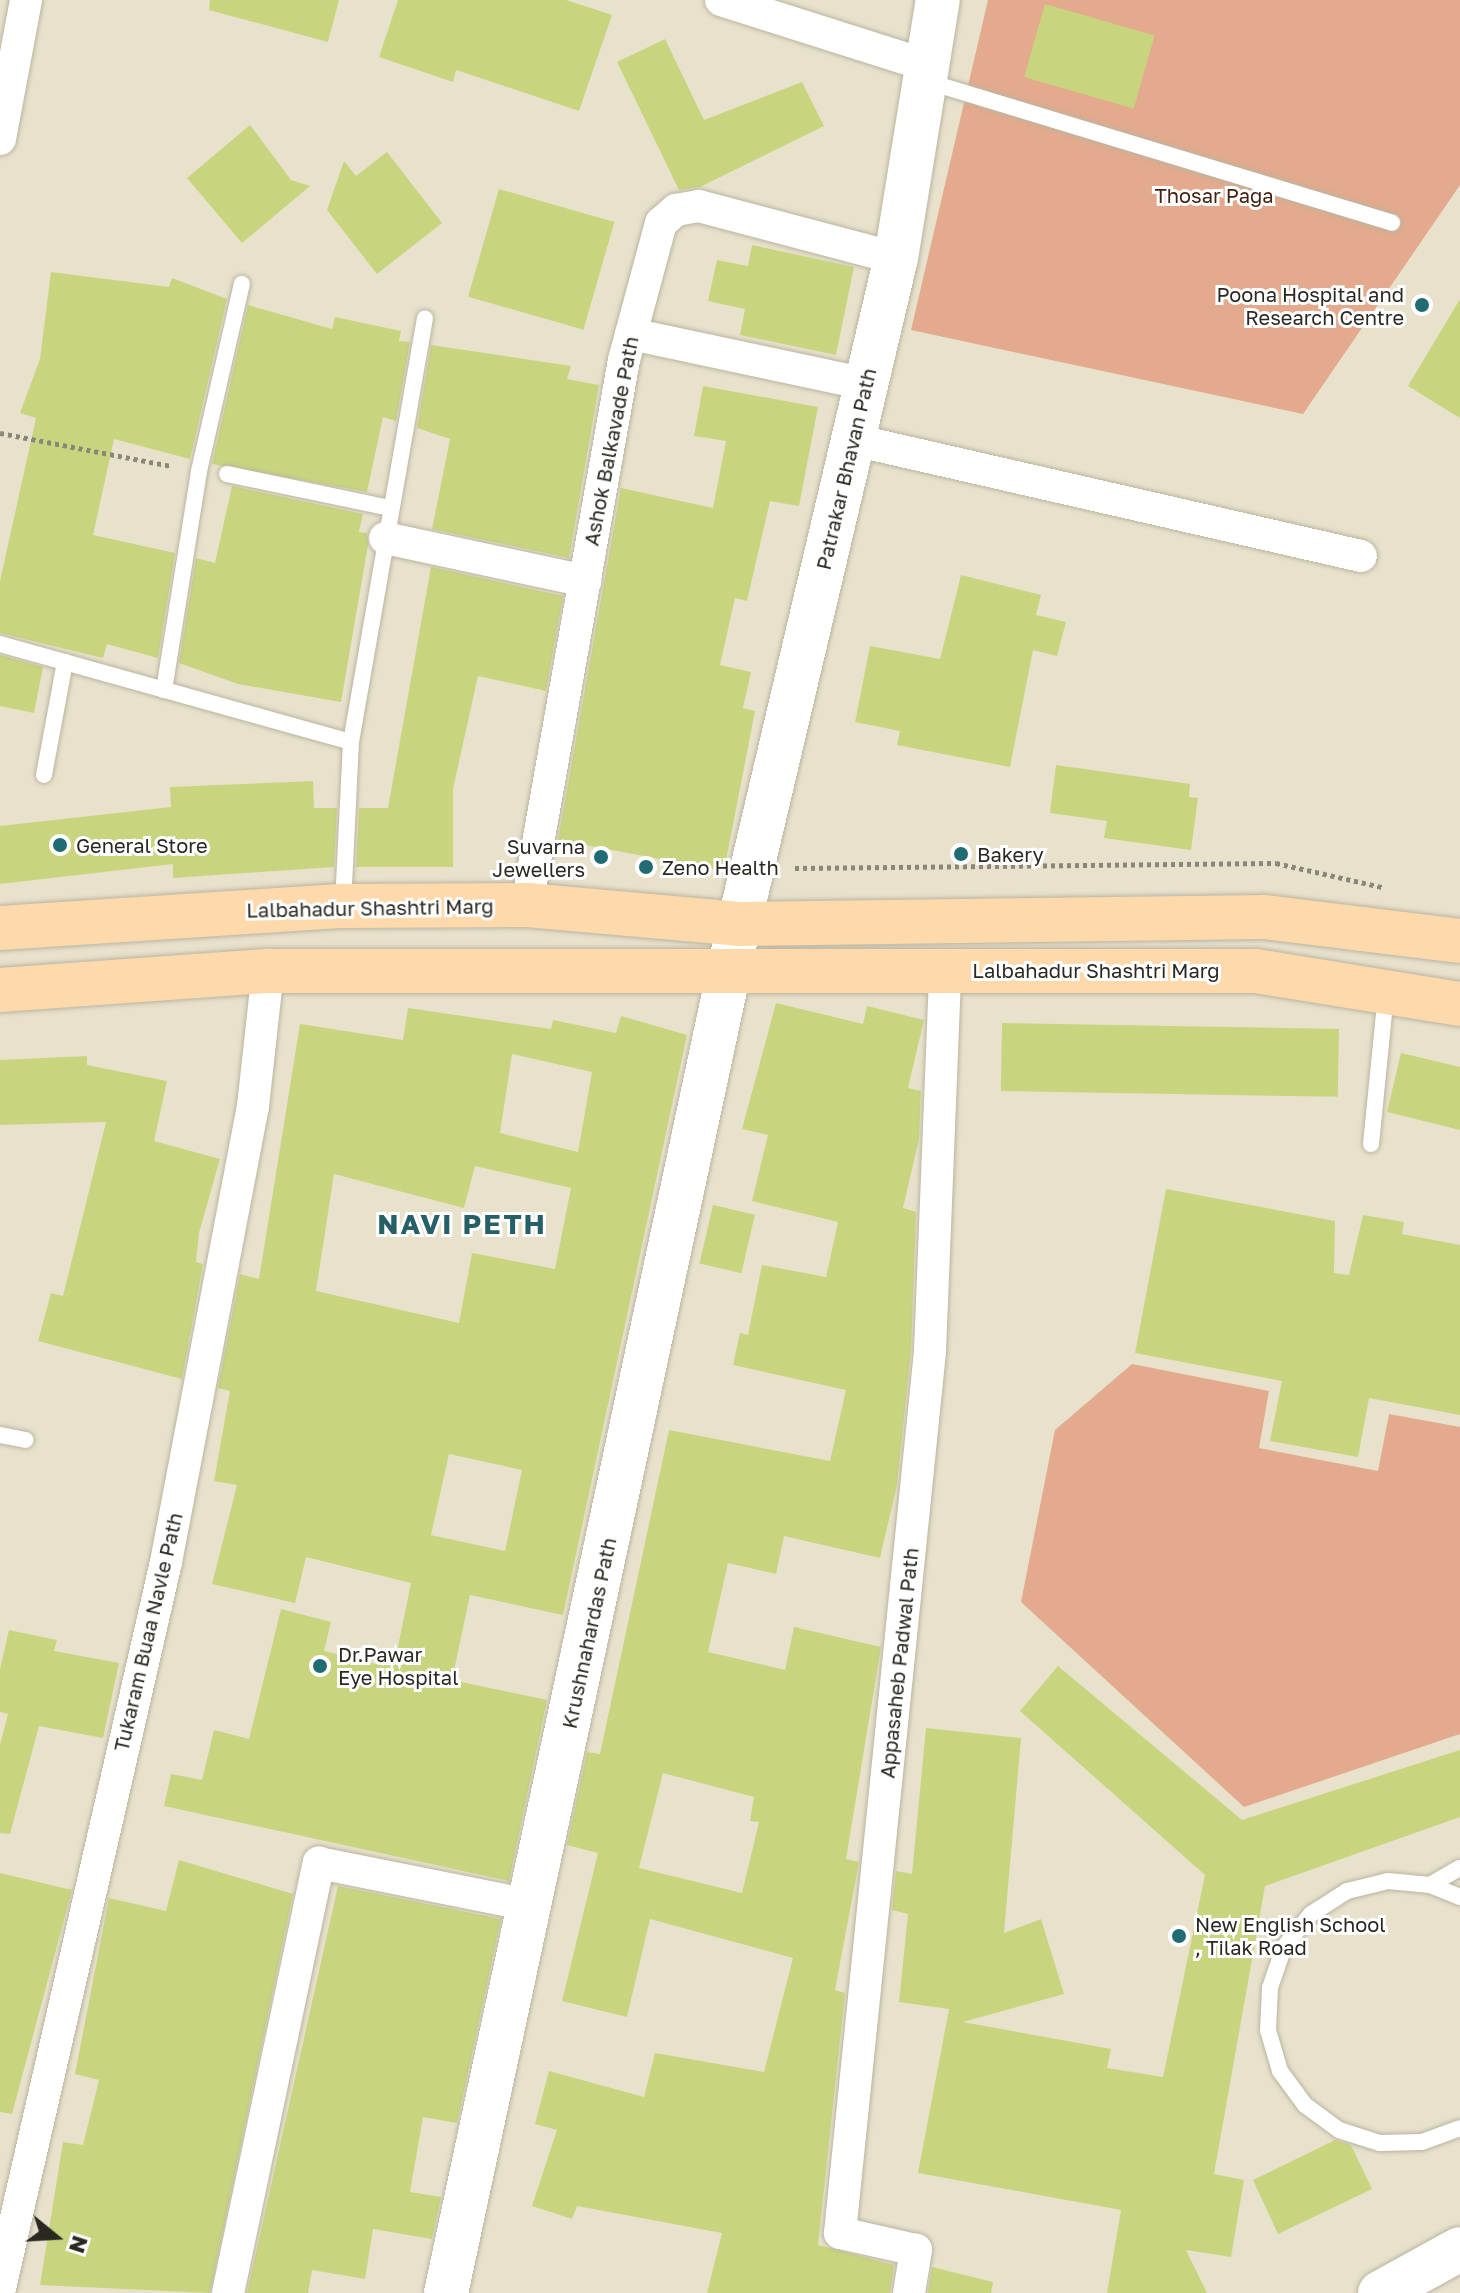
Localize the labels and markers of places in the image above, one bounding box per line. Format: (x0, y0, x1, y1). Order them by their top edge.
place label: Poona Hospital and Research Centre (1216, 282, 1404, 329)
marker: Poona Hospital and Research Centre (1411, 294, 1433, 316)
place label: General Store (76, 833, 207, 857)
place label: Suvarna Jewellers (492, 834, 585, 881)
marker: General Store (51, 836, 69, 854)
place label: Bakery (977, 842, 1044, 866)
marker: Bakery (952, 845, 970, 863)
marker: Suvarna Jewellers (592, 848, 610, 866)
place label: Zeno Health (662, 855, 779, 879)
marker: Zeno Health (637, 858, 655, 876)
place label: Dr.Pawar Eye Hospital (338, 1642, 459, 1689)
marker: Dr.Pawar Eye Hospital (309, 1655, 331, 1677)
place label: New English School , Tilak Road (1195, 1912, 1386, 1959)
marker: New English School , Tilak Road (1170, 1927, 1188, 1945)

